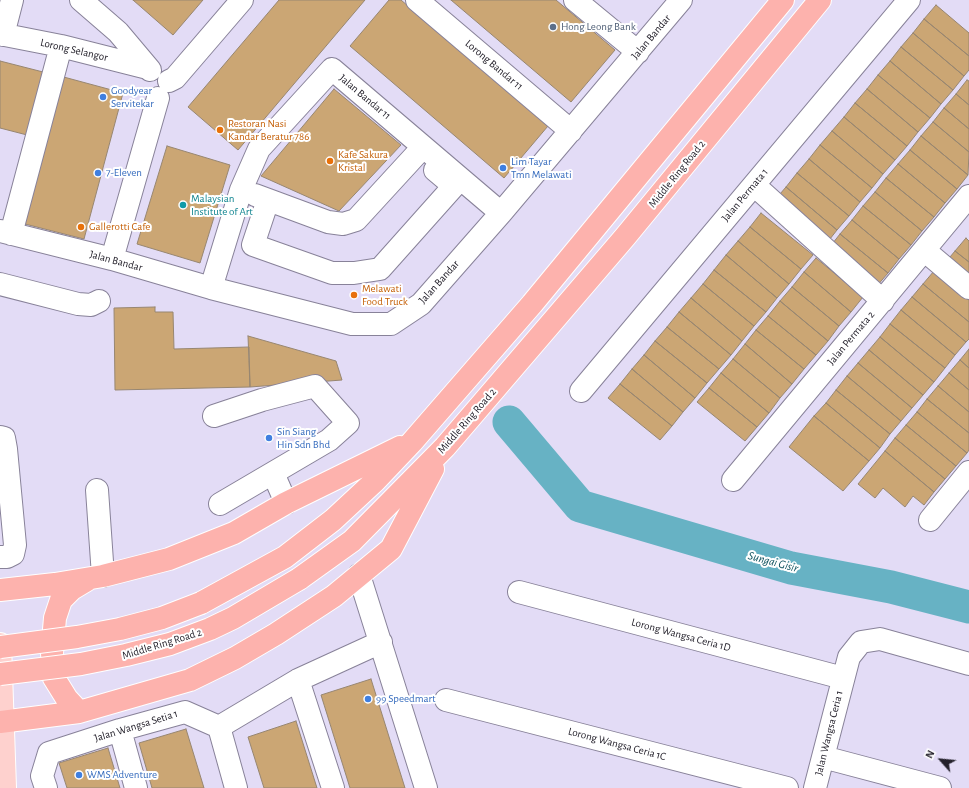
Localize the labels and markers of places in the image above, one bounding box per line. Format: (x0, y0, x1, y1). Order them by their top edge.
place label: Hong Leong Bank (561, 20, 636, 34)
marker: Hong Leong Bank (548, 22, 558, 32)
place label: Goodyear Servitekar (111, 84, 154, 110)
marker: Goodyear Servitekar (98, 92, 108, 102)
place label: Restoran Nasi Kandar Beratur 786 (228, 117, 309, 143)
marker: Restoran Nasi Kandar Beratur 786 (215, 125, 225, 135)
place label: Kafe Sakura Kristal (338, 148, 388, 174)
place label: Lim Tayar Tmn Melawati (511, 155, 572, 181)
marker: Kafe Sakura Kristal (325, 156, 335, 166)
marker: Lim Tayar Tmn Melawati (498, 163, 508, 173)
place label: 7-Eleven (106, 166, 142, 180)
marker: 7-Eleven (93, 168, 103, 178)
place label: Malaysian Institute of Art (191, 192, 253, 218)
marker: Malaysian Institute of Art (178, 200, 188, 210)
place label: Gallerotti Cafe (89, 220, 150, 234)
marker: Gallerotti Cafe (76, 222, 86, 232)
place label: Melawati Food Truck (362, 282, 408, 308)
marker: Melawati Food Truck (349, 290, 359, 300)
place label: Sin Siang Hin Sdn Bhd (277, 425, 330, 451)
marker: Sin Siang Hin Sdn Bhd (264, 433, 274, 443)
place label: 99 Speedmart (376, 692, 436, 706)
marker: 99 Speedmart (363, 694, 373, 704)
place label: WMS Adventure (87, 768, 157, 782)
marker: WMS Adventure (74, 770, 84, 780)

